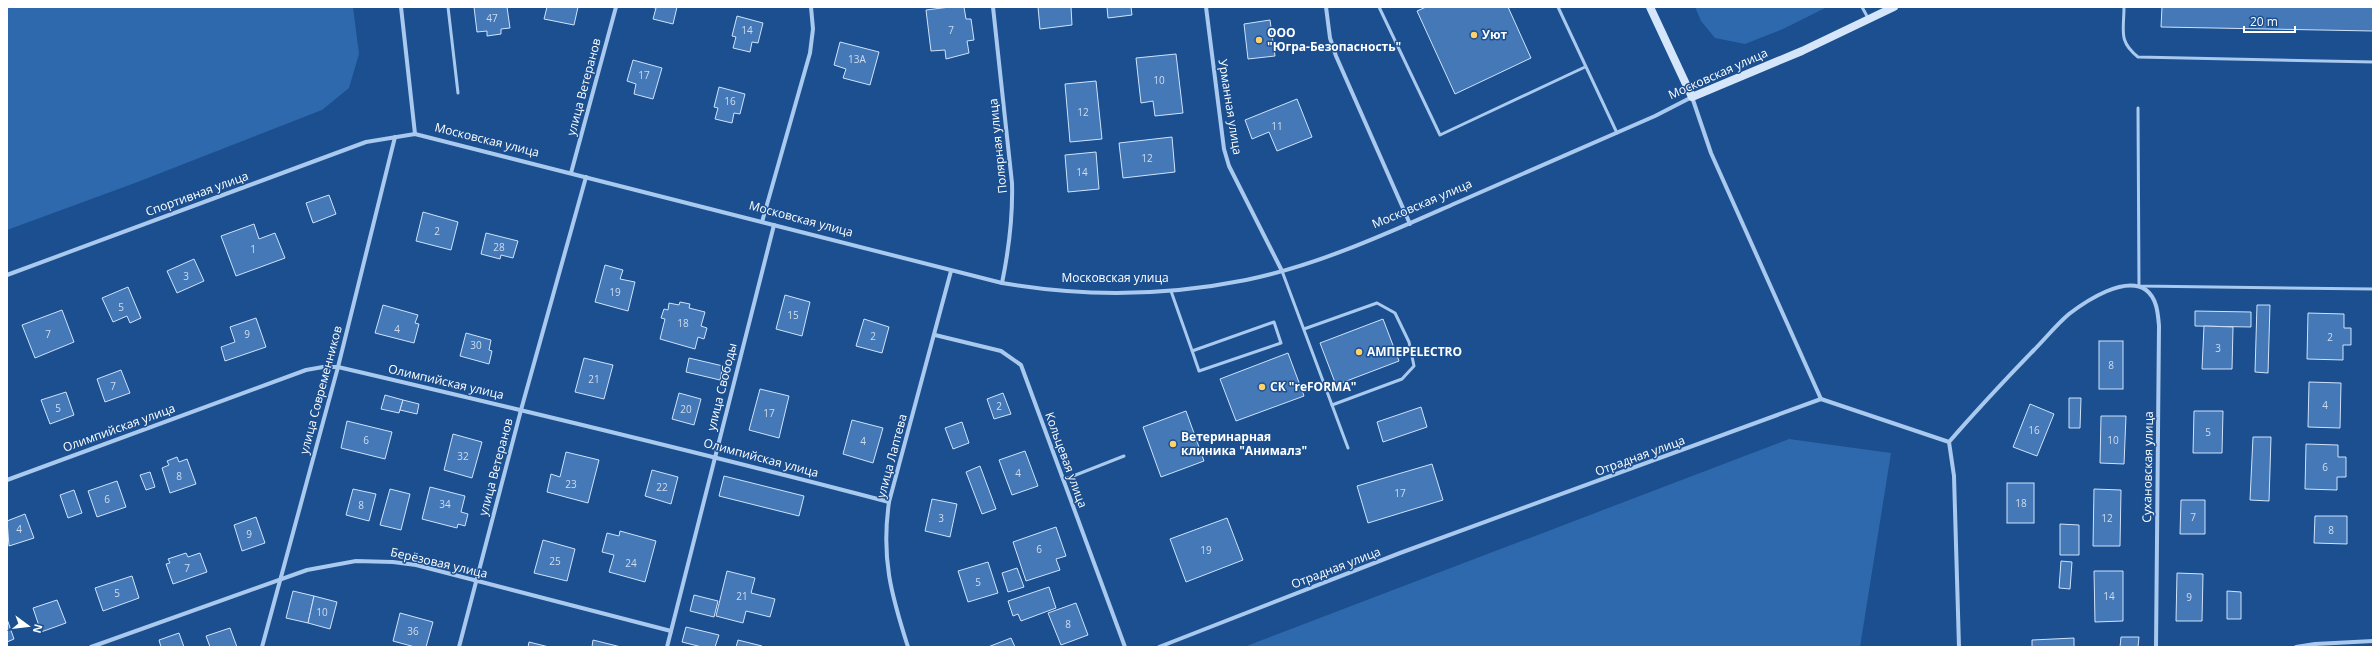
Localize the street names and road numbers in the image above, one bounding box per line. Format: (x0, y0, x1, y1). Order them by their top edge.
street label: улица Ветеранов (562, 36, 605, 138)
street label: Московская улица (1665, 44, 1770, 103)
street label: Урманная улица (1215, 58, 1246, 156)
street label: Полярная улица (984, 98, 1011, 194)
street label: Московская улица (433, 118, 541, 161)
street label: Спортивная улица (143, 167, 251, 220)
street label: Московская улица (1369, 175, 1474, 232)
street label: Московская улица (747, 196, 855, 241)
street label: Московская улица (1061, 269, 1169, 286)
street label: улица Современников (295, 324, 346, 456)
street label: улица Свободы (702, 341, 741, 433)
street label: Олимпийская улица (387, 360, 506, 403)
street label: Олимпийская улица (60, 399, 177, 456)
street label: Кольцевая улица (1041, 410, 1092, 510)
street label: Сухановская улица (2138, 411, 2157, 523)
street label: улица Лаптева (872, 412, 911, 500)
street label: улица Ветеранов (474, 416, 517, 518)
street label: Отрадная улица (1592, 431, 1687, 480)
street label: Олимпийская улица (702, 434, 821, 481)
street label: Берёзовая улица (389, 543, 489, 582)
street label: Отрадная улица (1289, 543, 1383, 592)

